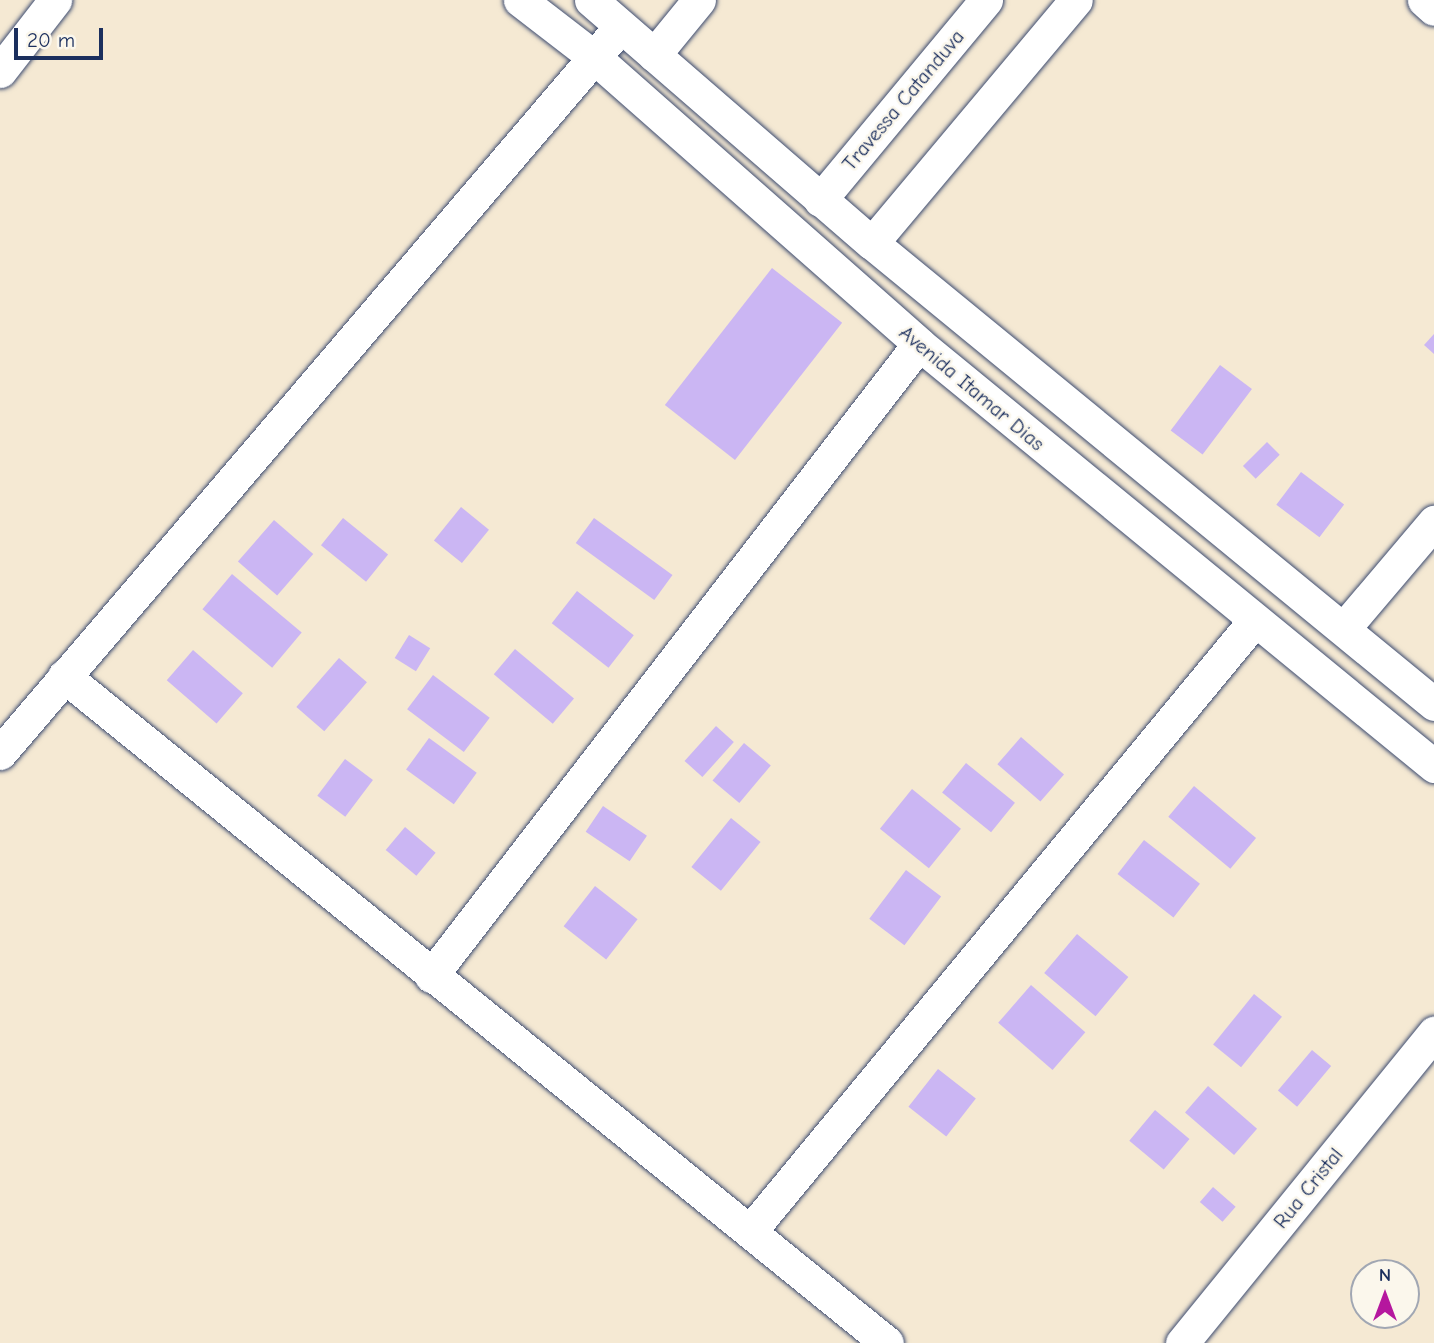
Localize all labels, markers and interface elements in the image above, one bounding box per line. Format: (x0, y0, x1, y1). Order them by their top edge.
scale bar (18, 14, 107, 58)
street label: Travessa Catanduva (837, 24, 969, 176)
text: 20 m (27, 28, 75, 52)
street label: Avenida Itamar Dias (894, 320, 1050, 456)
street label: Rua Cristal (1268, 1143, 1348, 1233)
north arrow (1350, 1259, 1420, 1329)
text: N (1379, 1264, 1391, 1286)

